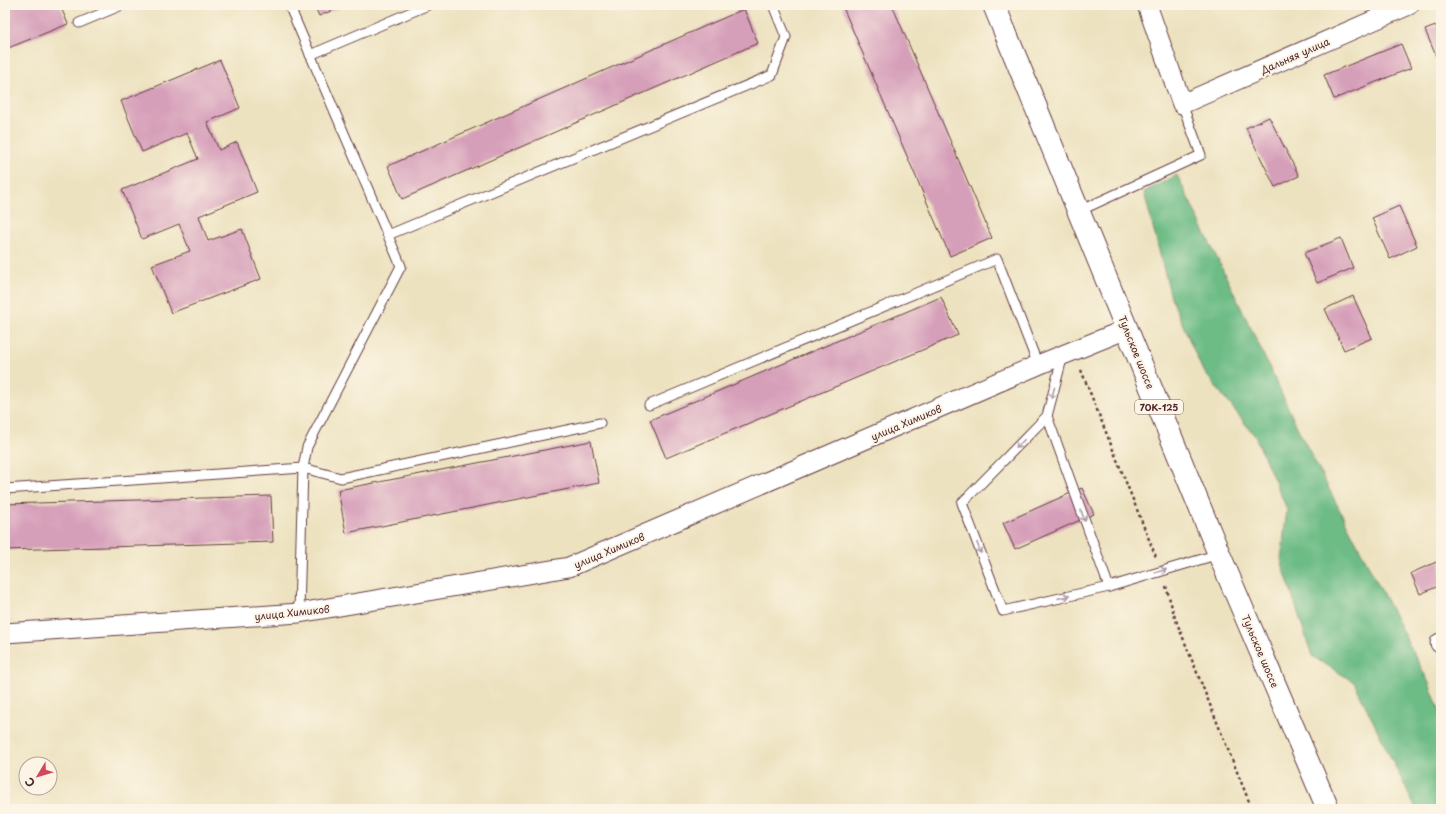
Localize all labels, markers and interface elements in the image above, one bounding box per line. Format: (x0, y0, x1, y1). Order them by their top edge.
street label: Дальняя улица (1257, 33, 1332, 77)
street label: Тульское шоссе (1115, 313, 1159, 391)
one-way arrow (1049, 386, 1056, 399)
street label: улица Химиков (868, 400, 944, 444)
road number: 70К-125 (1135, 400, 1183, 414)
one-way arrow (1015, 439, 1025, 449)
one-way arrow (1080, 509, 1088, 521)
street label: улица Химиков (571, 528, 647, 572)
one-way arrow (975, 541, 983, 553)
one-way arrow (1154, 567, 1167, 574)
one-way arrow (1057, 593, 1070, 601)
street label: улица Химиков (254, 601, 331, 623)
street label: Тульское шоссе (1239, 612, 1283, 690)
north arrow (18, 756, 58, 796)
text: С (20, 774, 39, 791)

